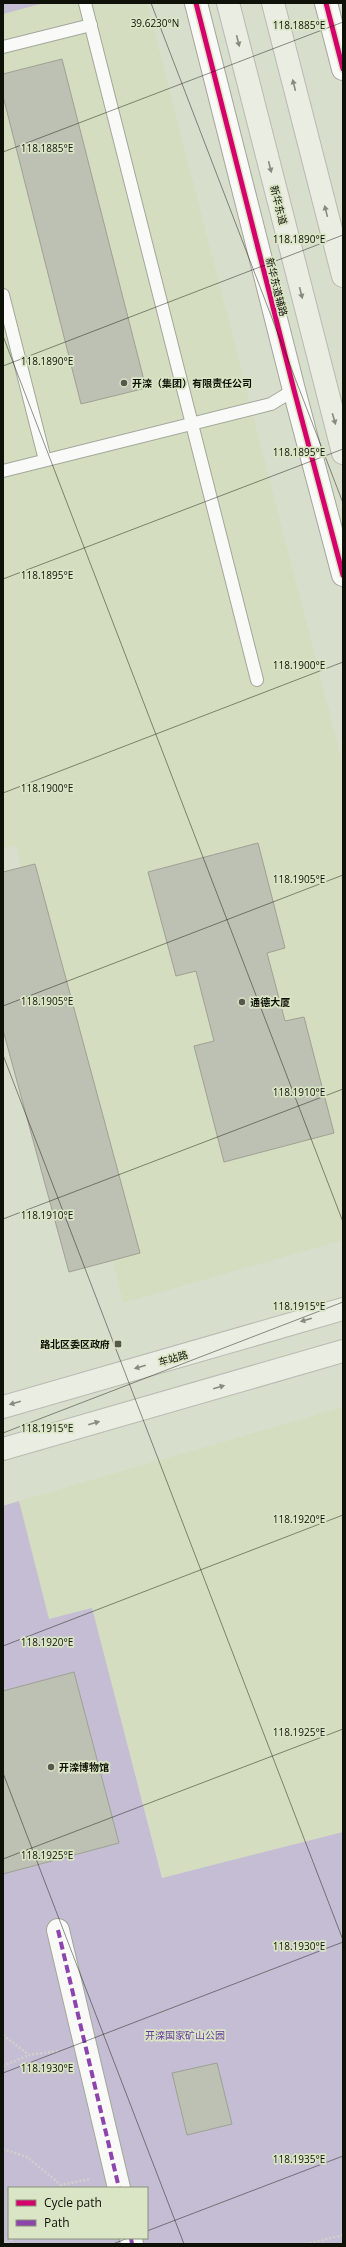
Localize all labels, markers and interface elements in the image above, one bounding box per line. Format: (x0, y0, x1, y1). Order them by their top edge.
text: 39.6230°N (131, 16, 179, 30)
text: 118.1885°E (273, 18, 325, 32)
one-way arrow (235, 35, 241, 47)
one-way arrow (291, 79, 297, 91)
text: 118.1885°E (21, 141, 73, 155)
one-way arrow (267, 161, 273, 173)
street label: 新华东道 (267, 184, 291, 226)
one-way arrow (323, 205, 329, 217)
text: 118.1890°E (273, 232, 325, 246)
street label: 新华东道辅路 (263, 256, 291, 318)
one-way arrow (298, 287, 304, 299)
text: 118.1890°E (21, 354, 73, 368)
place label: 开滦（集团）有限责任公司 (132, 376, 252, 390)
marker: 开滦（集团）有限责任公司 (119, 378, 129, 388)
one-way arrow (331, 413, 337, 425)
text: 118.1895°E (273, 445, 325, 459)
text: 118.1895°E (21, 568, 73, 582)
text: 118.1900°E (273, 658, 325, 672)
text: 118.1900°E (21, 781, 73, 795)
text: 118.1905°E (273, 872, 325, 886)
text: 118.1905°E (21, 994, 73, 1008)
place label: 通德大厦 (250, 995, 290, 1009)
marker: 通德大厦 (237, 997, 247, 1007)
text: 118.1910°E (273, 1085, 325, 1099)
text: 118.1910°E (21, 1208, 73, 1222)
text: 118.1915°E (273, 1299, 325, 1313)
one-way arrow (299, 1317, 311, 1323)
place label: 路北区委区政府 (40, 1337, 110, 1351)
marker: 路北区委区政府 (113, 1339, 123, 1349)
street label: 车站路 (157, 1347, 189, 1369)
one-way arrow (134, 1364, 146, 1370)
one-way arrow (214, 1384, 226, 1390)
one-way arrow (9, 1400, 21, 1406)
one-way arrow (88, 1419, 101, 1425)
text: 118.1915°E (21, 1421, 73, 1435)
text: 118.1920°E (273, 1512, 325, 1526)
text: 118.1920°E (21, 1635, 73, 1649)
text: 118.1925°E (273, 1725, 325, 1739)
place label: 开滦博物馆 (59, 1760, 109, 1774)
marker: 开滦博物馆 (46, 1762, 56, 1772)
text: 118.1925°E (21, 1848, 73, 1862)
text: 118.1930°E (273, 1939, 325, 1953)
park label: 开滦国家矿山公园 (145, 2028, 225, 2042)
text: 118.1930°E (21, 2061, 73, 2075)
text: 118.1935°E (273, 2152, 325, 2166)
legend (8, 2187, 148, 2239)
text: Cycle path (44, 2194, 102, 2211)
text: Path (44, 2214, 70, 2231)

